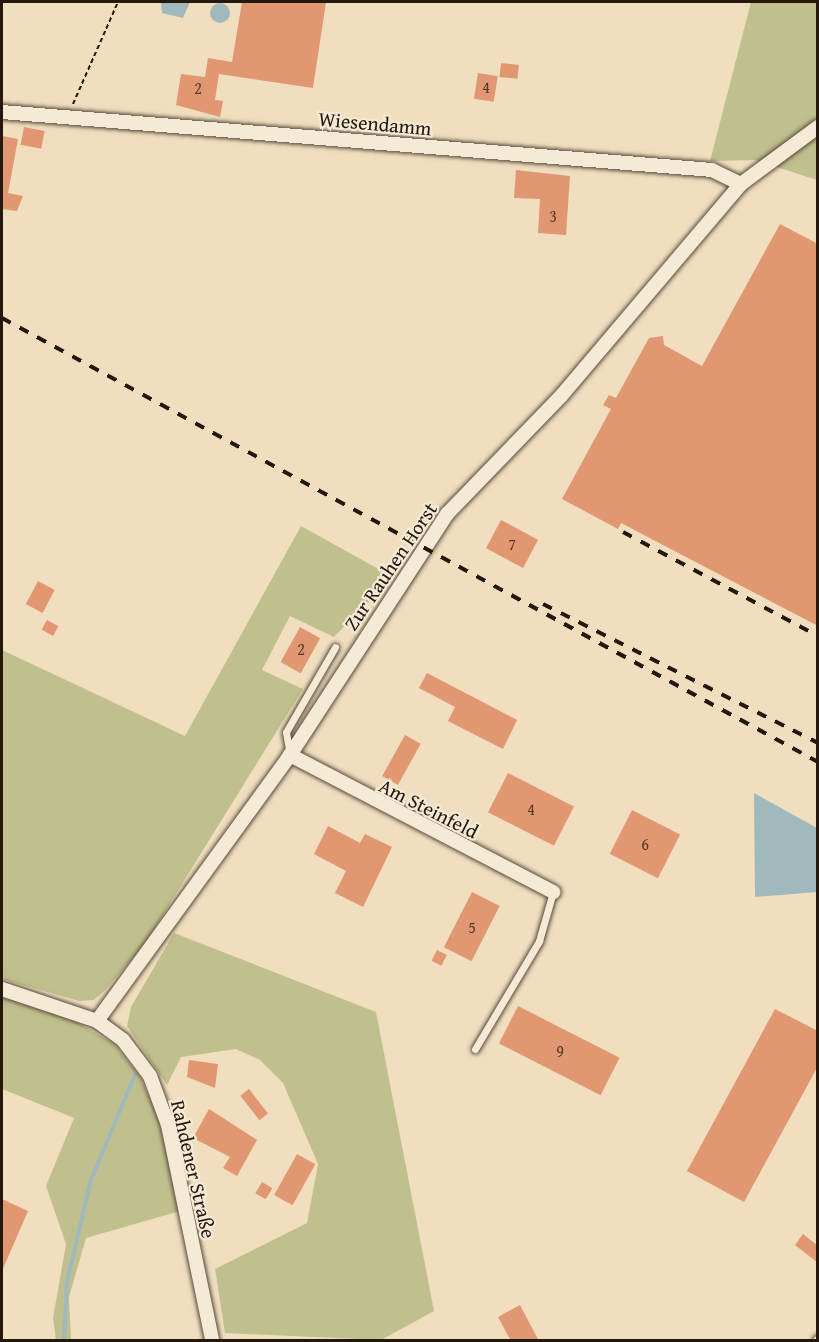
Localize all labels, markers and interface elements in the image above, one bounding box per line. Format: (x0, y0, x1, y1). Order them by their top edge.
house number: 4 (482, 77, 490, 97)
house number: 2 (194, 78, 202, 98)
street label: Wiesendamm (317, 106, 433, 140)
house number: 3 (549, 206, 557, 226)
street label: Zur Rauhen Horst (338, 498, 442, 634)
house number: 7 (508, 534, 516, 554)
house number: 2 (297, 639, 305, 659)
street label: Am Steinfeld (375, 773, 483, 843)
house number: 4 (527, 799, 535, 819)
house number: 6 (641, 834, 649, 854)
house number: 5 (468, 917, 476, 937)
house number: 9 (556, 1041, 564, 1061)
street label: Rahdener Straße (166, 1098, 222, 1240)

